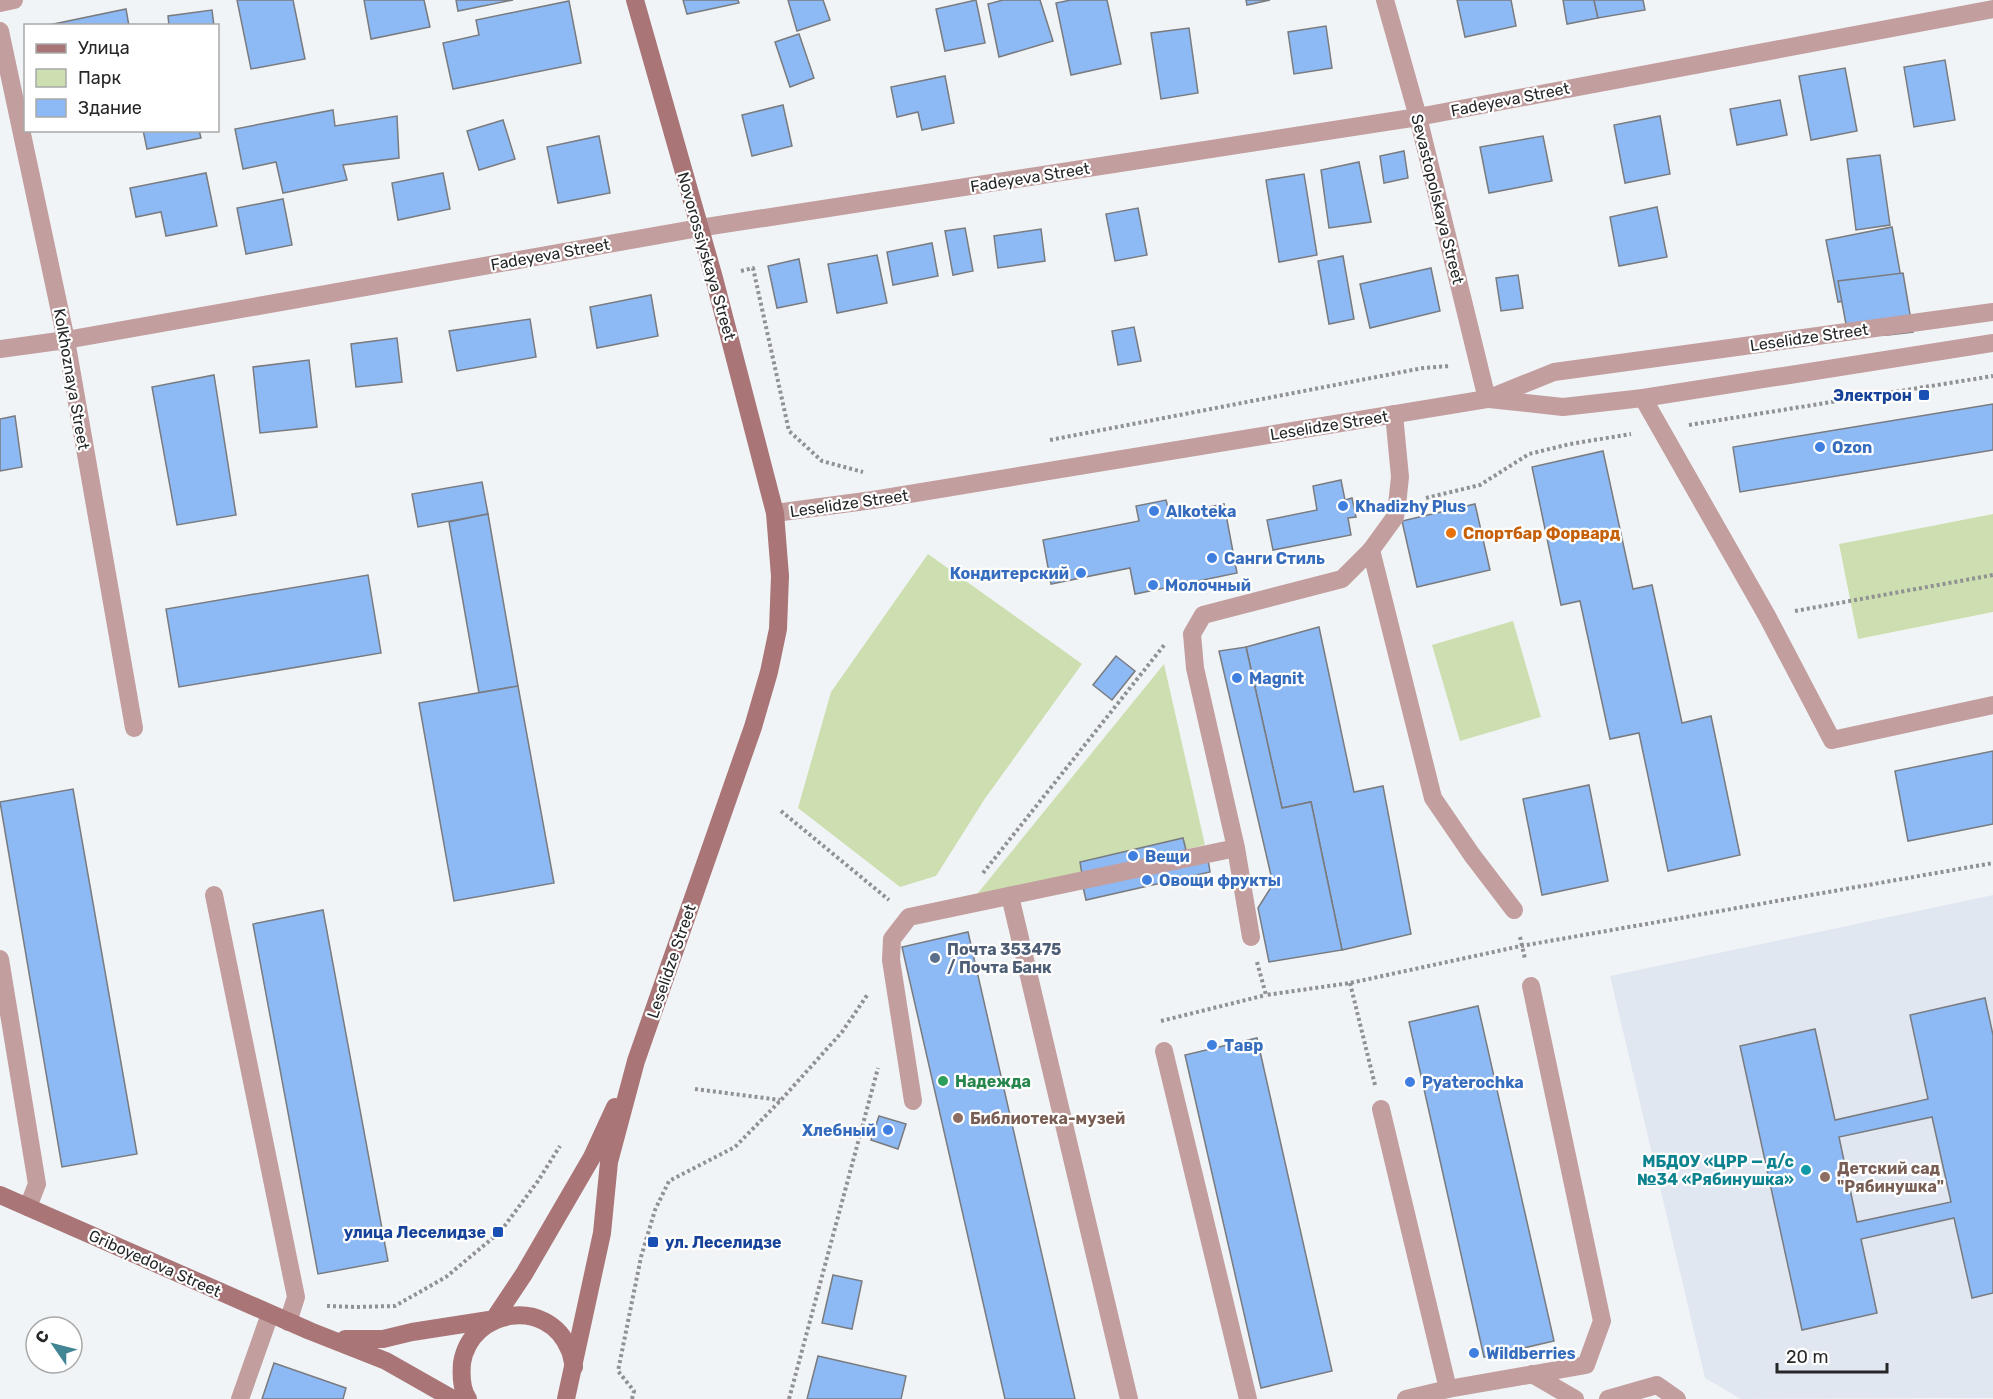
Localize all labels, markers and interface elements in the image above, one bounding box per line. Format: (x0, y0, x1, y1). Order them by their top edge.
legend (24, 24, 219, 132)
text: Улица (78, 37, 130, 59)
text: Парк (78, 67, 122, 89)
street label: Fadeyeva Street (1449, 79, 1571, 120)
text: Здание (78, 97, 142, 119)
street label: Sevastopolskaya Street (1407, 112, 1468, 286)
street label: Fadeyeva Street (969, 159, 1091, 196)
street label: Novorossiyskaya Street (673, 170, 740, 342)
street label: Fadeyeva Street (489, 235, 611, 274)
street label: Kolkhoznaya Street (50, 307, 93, 451)
street label: Leselidze Street (1749, 320, 1870, 355)
place label: Электрон (1833, 386, 1912, 405)
marker: Электрон (1917, 388, 1931, 402)
street label: Leselidze Street (1269, 407, 1390, 444)
place label: Ozon (1832, 438, 1872, 457)
marker: Ozon (1813, 440, 1827, 454)
street label: Leselidze Street (789, 486, 910, 521)
place label: Khadizhy Plus (1355, 497, 1466, 516)
marker: Khadizhy Plus (1336, 499, 1350, 513)
place label: Alkoteka (1166, 502, 1236, 521)
marker: Alkoteka (1147, 504, 1161, 518)
place label: Спортбар Форвард (1463, 524, 1621, 543)
marker: Спортбар Форвард (1444, 526, 1458, 540)
place label: Санги Стиль (1224, 549, 1325, 568)
marker: Санги Стиль (1205, 551, 1219, 565)
place label: Кондитерский (950, 564, 1069, 583)
marker: Кондитерский (1074, 566, 1088, 580)
place label: Молочный (1165, 576, 1251, 595)
marker: Молочный (1146, 578, 1160, 592)
place label: Magnit (1249, 669, 1305, 688)
marker: Magnit (1230, 671, 1244, 685)
place label: Вещи (1145, 847, 1190, 866)
marker: Вещи (1126, 849, 1140, 863)
place label: Овощи фрукты (1159, 871, 1281, 890)
marker: Овощи фрукты (1140, 873, 1154, 887)
street label: Leselidze Street (643, 902, 700, 1021)
place label: Почта 353475 / Почта Банк (947, 940, 1061, 977)
marker: Почта 353475 / Почта Банк (928, 951, 942, 965)
place label: Тавр (1224, 1036, 1263, 1055)
marker: Тавр (1205, 1038, 1219, 1052)
place label: Надежда (955, 1072, 1031, 1091)
place label: Pyaterochka (1422, 1073, 1524, 1092)
marker: Надежда (936, 1074, 950, 1088)
marker: Pyaterochka (1403, 1075, 1417, 1089)
place label: Библиотека-музей (970, 1109, 1125, 1128)
marker: Библиотека-музей (951, 1111, 965, 1125)
place label: Хлебный (802, 1121, 876, 1140)
marker: Хлебный (881, 1123, 895, 1137)
place label: МБДОУ «ЦРР — д/с №34 «Рябинушка» (1637, 1152, 1794, 1189)
place label: Детский сад "Рябинушка" (1837, 1159, 1944, 1196)
marker: МБДОУ «ЦРР — д/с №34 «Рябинушка» (1799, 1163, 1813, 1177)
marker: Детский сад "Рябинушка" (1818, 1170, 1832, 1184)
place label: улица Леселидзе (344, 1223, 486, 1242)
marker: улица Леселидзе (491, 1225, 505, 1239)
street label: Griboyedova Street (86, 1226, 224, 1301)
place label: ул. Леселидзе (665, 1233, 782, 1252)
marker: ул. Леселидзе (646, 1235, 660, 1249)
north arrow (24, 1315, 84, 1375)
text: С (31, 1327, 53, 1347)
scale bar (1777, 1336, 1886, 1374)
place label: Wildberries (1486, 1344, 1576, 1363)
marker: Wildberries (1467, 1346, 1481, 1360)
text: 20 m (1786, 1346, 1828, 1368)

